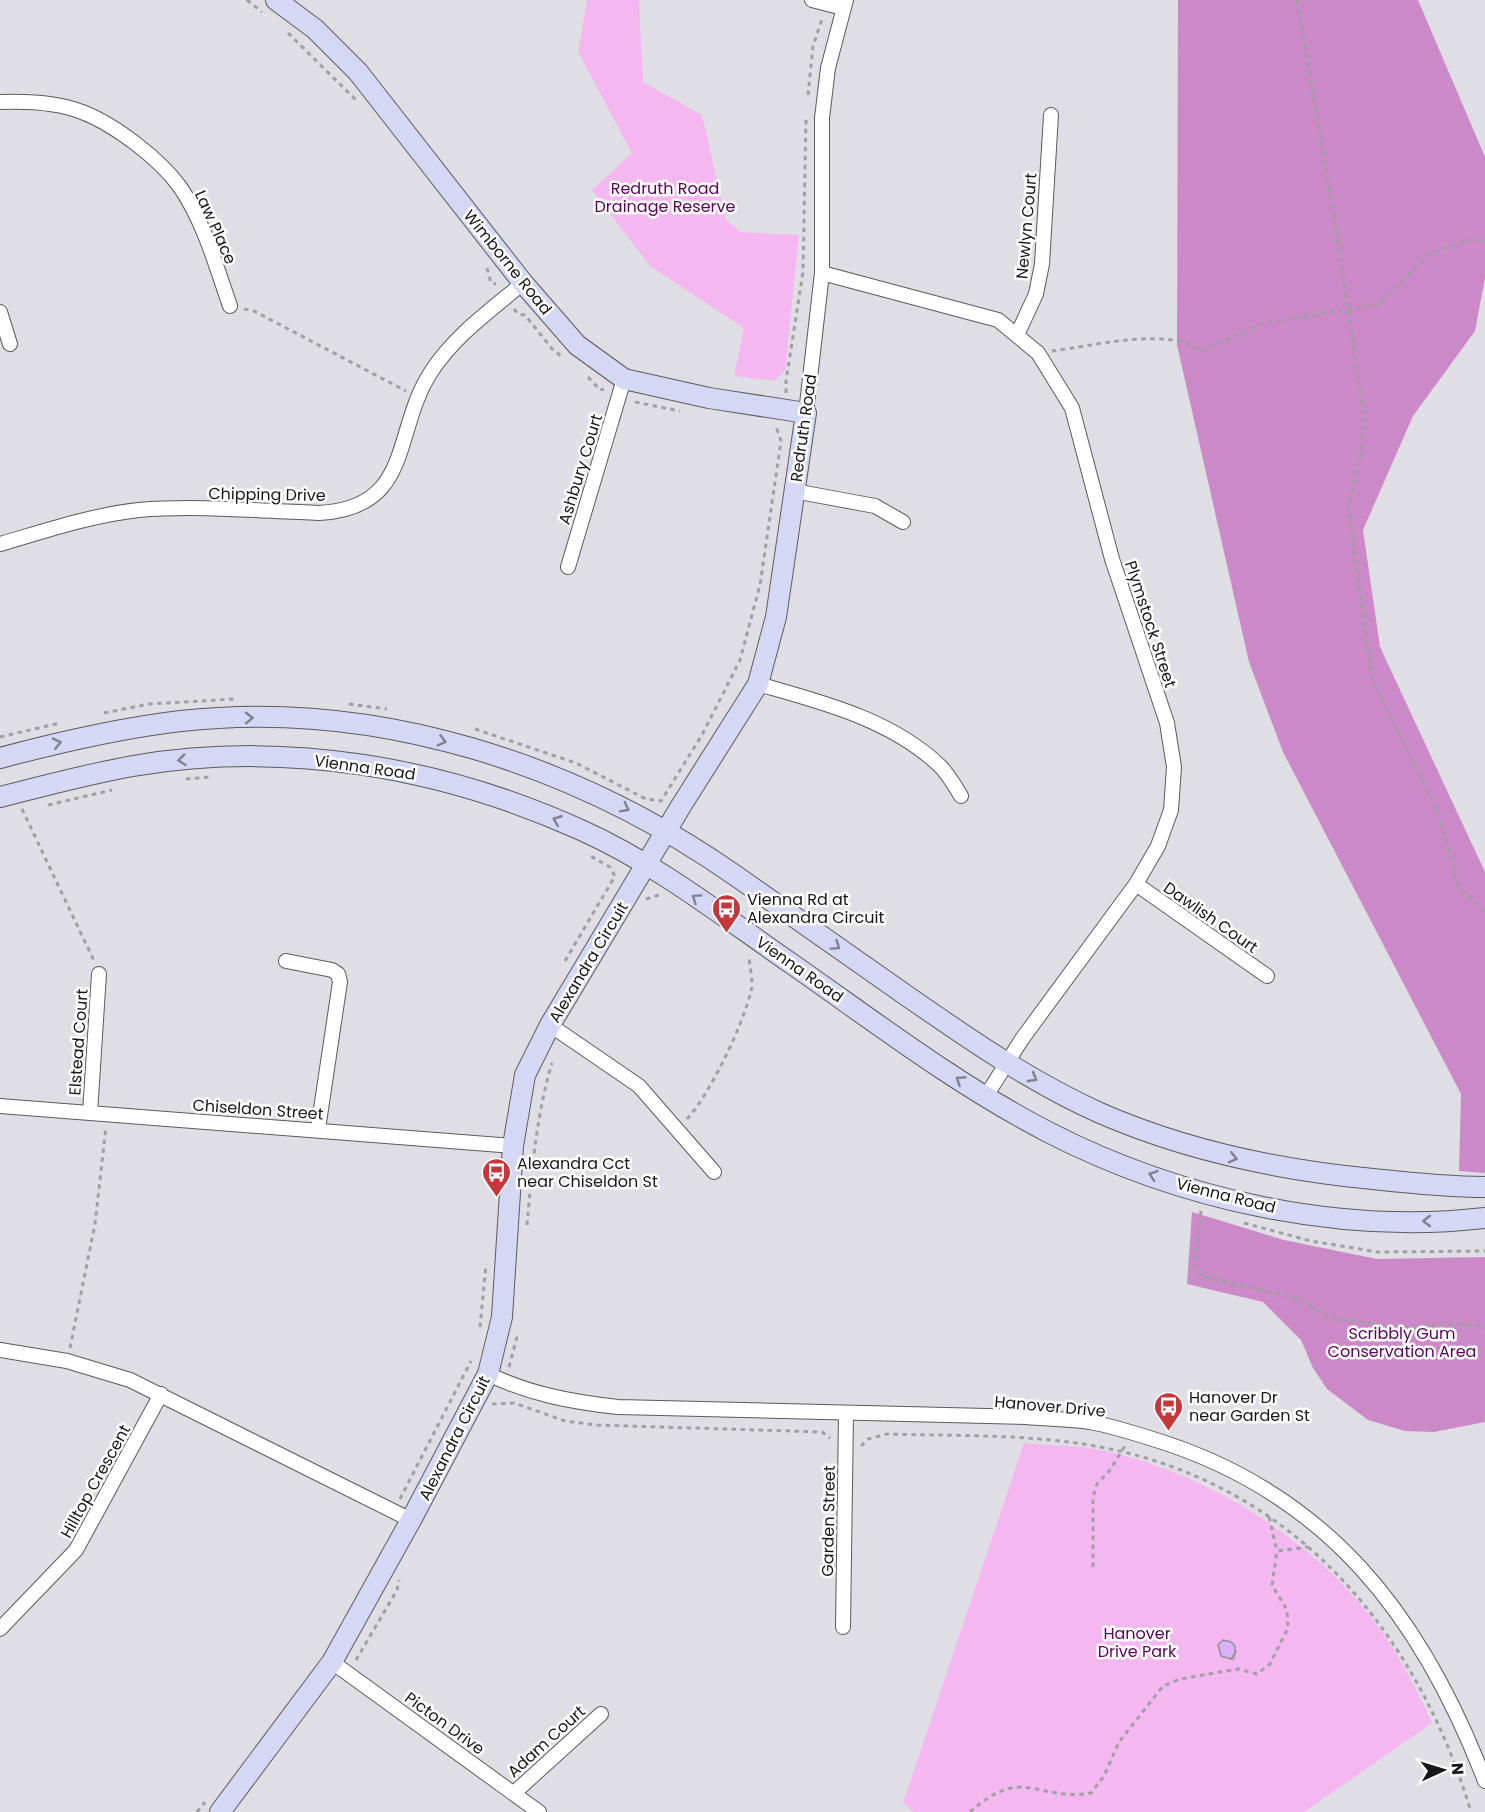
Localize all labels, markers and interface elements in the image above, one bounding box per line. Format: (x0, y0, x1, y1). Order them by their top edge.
street label: Newlyn Court (1010, 172, 1043, 280)
park label: Redruth Road Drainage Reserve (595, 177, 736, 218)
street label: Law Place (189, 187, 242, 268)
street label: Wimborne Road (458, 205, 557, 320)
street label: Redruth Road (785, 373, 822, 483)
street label: Ashbury Court (553, 411, 608, 527)
street label: Chipping Drive (208, 482, 326, 507)
street label: Plymstock Street (1119, 558, 1182, 691)
one-way arrow (245, 712, 254, 725)
one-way arrow (437, 734, 447, 747)
one-way arrow (51, 737, 61, 750)
street label: Vienna Road (313, 749, 417, 786)
one-way arrow (177, 754, 186, 766)
one-way arrow (619, 800, 630, 812)
one-way arrow (552, 815, 563, 827)
street label: Dawlish Court (1159, 876, 1263, 959)
place label: Vienna Rd at Alexandra Circuit (747, 888, 884, 929)
bus stop icon: Vienna Rd at Alexandra Circuit (710, 892, 742, 934)
one-way arrow (691, 894, 702, 905)
street label: Alexandra Circuit (543, 897, 634, 1027)
street label: Vienna Road (751, 931, 848, 1008)
one-way arrow (830, 939, 841, 950)
street label: Elstead Court (63, 988, 94, 1096)
one-way arrow (1027, 1071, 1037, 1083)
one-way arrow (955, 1076, 966, 1087)
street label: Chiseldon Street (192, 1093, 324, 1126)
one-way arrow (1227, 1151, 1238, 1163)
place label: Alexandra Cct near Chiseldon St (517, 1152, 658, 1193)
bus stop icon: Alexandra Cct near Chiseldon St (480, 1156, 512, 1198)
one-way arrow (1148, 1170, 1159, 1183)
street label: Vienna Road (1174, 1172, 1278, 1219)
one-way arrow (1422, 1215, 1431, 1228)
park label: Scribbly Gum Conservation Area (1328, 1322, 1476, 1363)
street label: Alexandra Circuit (413, 1372, 496, 1505)
place label: Hanover Dr near Garden St (1189, 1386, 1310, 1427)
street label: Hanover Drive (993, 1390, 1107, 1423)
bus stop icon: Hanover Dr near Garden St (1152, 1390, 1184, 1432)
street label: Hilltop Crescent (55, 1420, 136, 1542)
street label: Garden Street (816, 1465, 841, 1577)
park label: Hanover Drive Park (1098, 1622, 1177, 1663)
street label: Picton Drive (400, 1687, 489, 1760)
street label: Adam Court (502, 1700, 590, 1783)
north arrow (1413, 1740, 1473, 1800)
text: N (1446, 1762, 1469, 1776)

